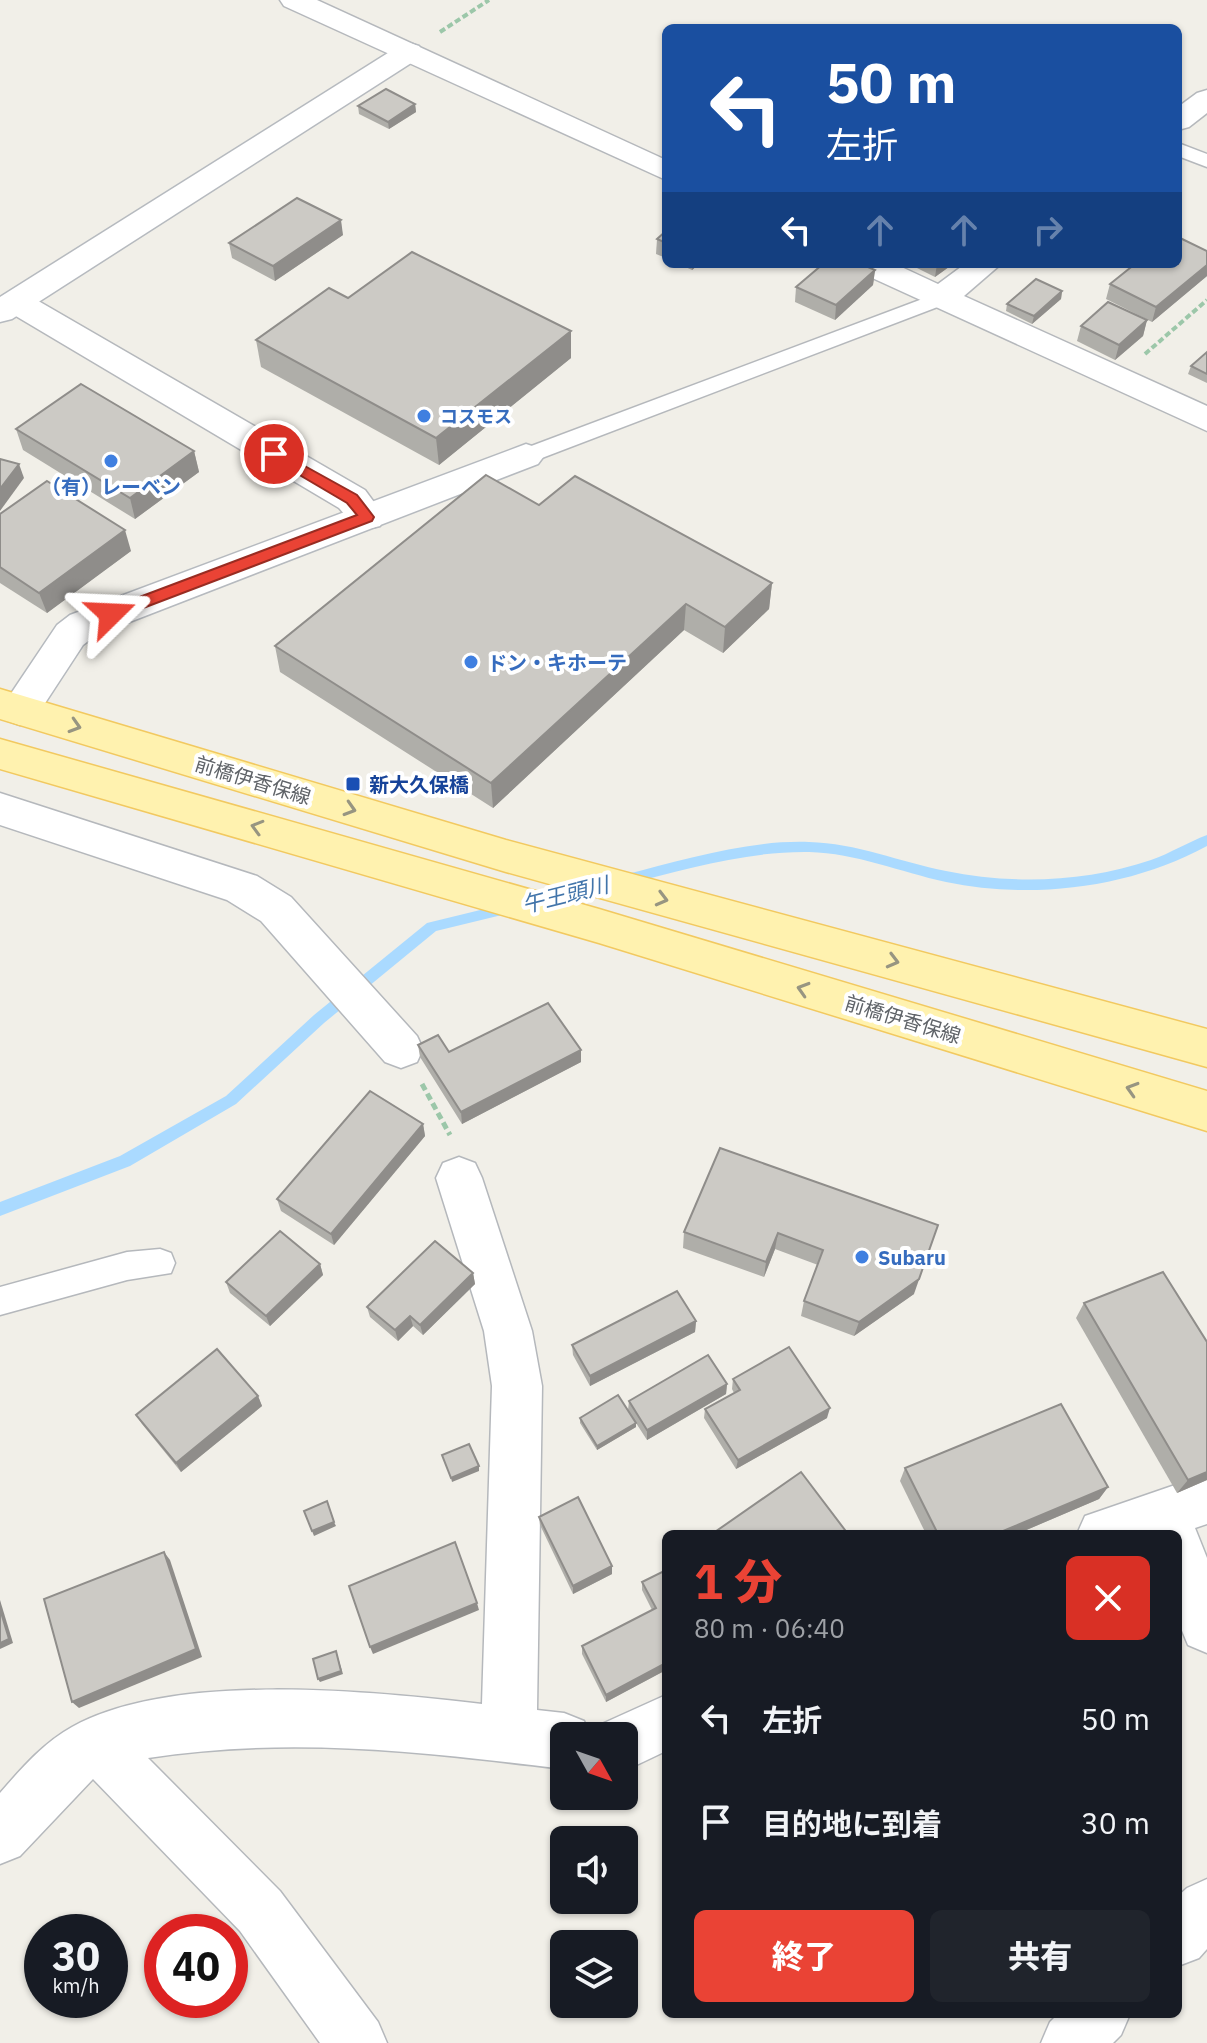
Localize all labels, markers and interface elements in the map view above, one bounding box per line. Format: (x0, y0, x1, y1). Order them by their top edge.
text: 50 m (826, 46, 956, 118)
icon: left (694, 56, 798, 160)
text: 左折 (826, 121, 898, 168)
icon: left (774, 208, 818, 252)
icon: ahead (858, 208, 902, 252)
icon: ahead (942, 208, 986, 252)
icon: right (1026, 208, 1070, 252)
place label: コスモス (440, 405, 512, 428)
marker: コスモス (415, 407, 433, 425)
pin (240, 420, 308, 488)
icon: arrive (252, 432, 296, 476)
marker: （有）レーベン (102, 452, 120, 470)
place label: （有）レーベン (41, 473, 181, 500)
position arrow (69, 572, 153, 656)
place label: ドン・キホーテ (487, 649, 627, 676)
marker: ドン・キホーテ (462, 653, 480, 671)
one-way arrow (67, 717, 81, 733)
street label: 前橋伊香保線 (192, 750, 314, 810)
place label: 新大久保橋 (369, 771, 469, 798)
marker: 新大久保橋 (344, 775, 362, 793)
one-way arrow (343, 800, 357, 816)
one-way arrow (250, 820, 264, 837)
water label: 午王頭川 (519, 869, 613, 919)
one-way arrow (655, 889, 669, 906)
one-way arrow (885, 952, 899, 969)
one-way arrow (797, 982, 811, 998)
street label: 前橋伊香保線 (842, 989, 964, 1049)
one-way arrow (1126, 1082, 1140, 1098)
place label: Subaru (878, 1244, 946, 1271)
marker: Subaru (853, 1248, 871, 1266)
text: 1 分 (694, 1550, 782, 1612)
button: close (1066, 1556, 1150, 1640)
text: 80 m · 06:40 (694, 1611, 845, 1645)
icon: left (694, 1696, 738, 1740)
text: 50 m (1081, 1699, 1150, 1738)
text: 左折 (762, 1700, 822, 1739)
north arrow (550, 1722, 638, 1810)
map controls (550, 1722, 638, 2018)
icon: arrive (694, 1800, 738, 1844)
text: 30 m (1081, 1803, 1150, 1842)
text: 目的地に到着 (762, 1804, 942, 1843)
button: sound (550, 1826, 638, 1914)
button: 終了 (694, 1910, 914, 2002)
button: 共有 (930, 1910, 1150, 2002)
speed limit sign: 40 (144, 1914, 248, 2018)
text: 30 (52, 1930, 100, 1982)
button: layers (550, 1930, 638, 2018)
text: km/h (52, 1972, 100, 1999)

